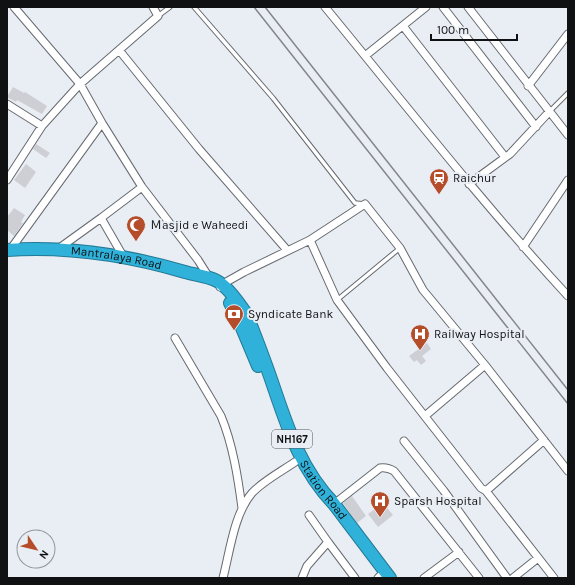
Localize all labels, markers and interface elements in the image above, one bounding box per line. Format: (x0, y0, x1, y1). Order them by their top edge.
scale bar (431, 16, 517, 42)
text: 100 m (437, 23, 469, 37)
station icon: Raichur (428, 167, 450, 195)
place label: Raichur (453, 171, 496, 185)
mosque icon: Ｍasjid e Waheedi (125, 214, 147, 242)
place label: Ｍasjid e Waheedi (150, 218, 248, 232)
street label: Mantralaya Road (70, 243, 163, 272)
bank icon: Syndicate Bank (223, 303, 245, 331)
place label: Syndicate Bank (248, 307, 333, 321)
hospital icon: Railway Hospital (409, 323, 431, 351)
place label: Railway Hospital (434, 327, 525, 341)
road number: NH167 (272, 430, 312, 448)
street label: Station Road (297, 457, 350, 522)
hospital icon: Sparsh Hospital (369, 490, 391, 518)
place label: Sparsh Hospital (394, 494, 482, 508)
north arrow (16, 529, 56, 569)
text: N (36, 547, 51, 561)

